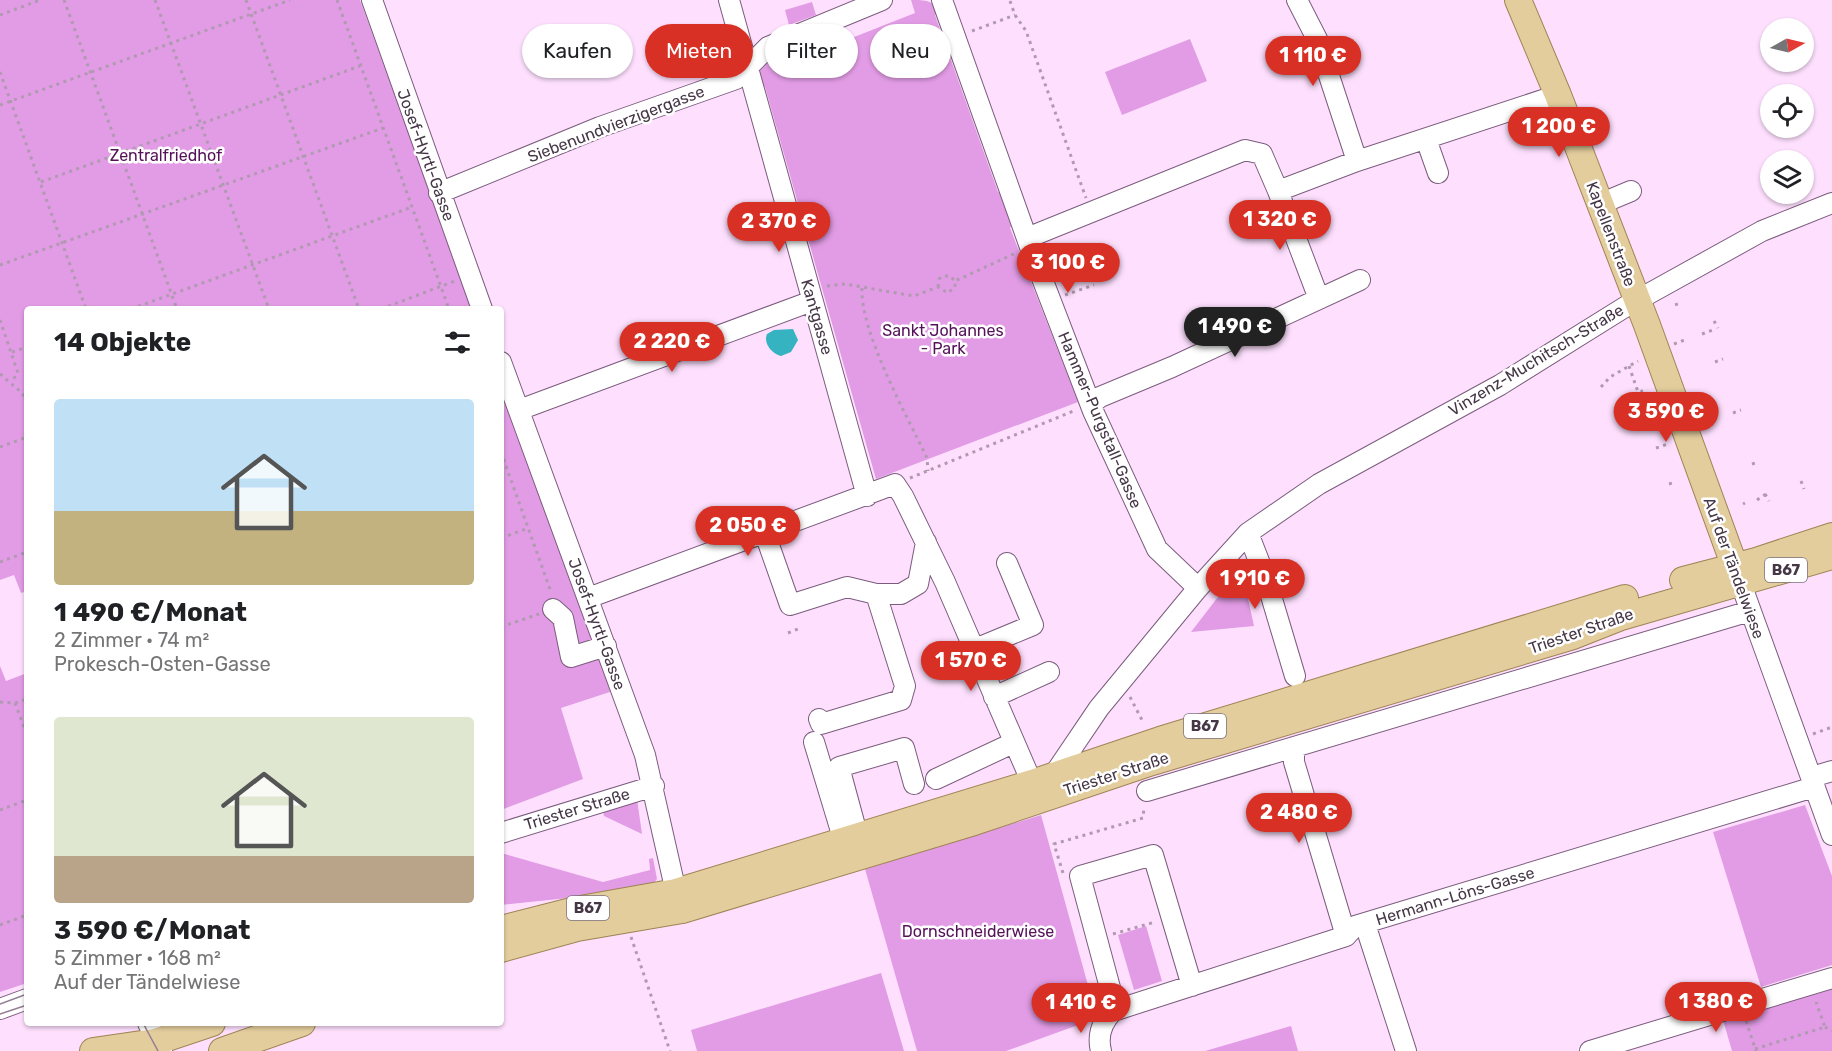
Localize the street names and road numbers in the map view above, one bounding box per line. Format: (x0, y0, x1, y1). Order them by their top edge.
street label: Siebenundvierzigergasse (525, 81, 707, 166)
street label: Josef-Hyrtl-Gasse (393, 86, 459, 224)
street label: Kapellenstraße (1582, 179, 1640, 289)
street label: Kantgasse (797, 277, 837, 357)
street label: Vinzenz-Muchitsch-Straße (1445, 300, 1627, 420)
street label: Hammer-Purgstall-Gasse (1054, 329, 1146, 511)
street label: Auf der Tändelwiese (1700, 495, 1768, 641)
street label: Josef-Hyrtl-Gasse (564, 555, 630, 693)
road number: B67 (1765, 558, 1807, 582)
street label: Triester Straße (1526, 604, 1636, 658)
road number: B67 (1184, 714, 1226, 738)
street label: Triester Straße (1061, 748, 1171, 800)
street label: Triester Straße (522, 784, 632, 834)
street label: Hermann-Löns-Gasse (1373, 863, 1537, 929)
road number: B67 (567, 896, 609, 920)

